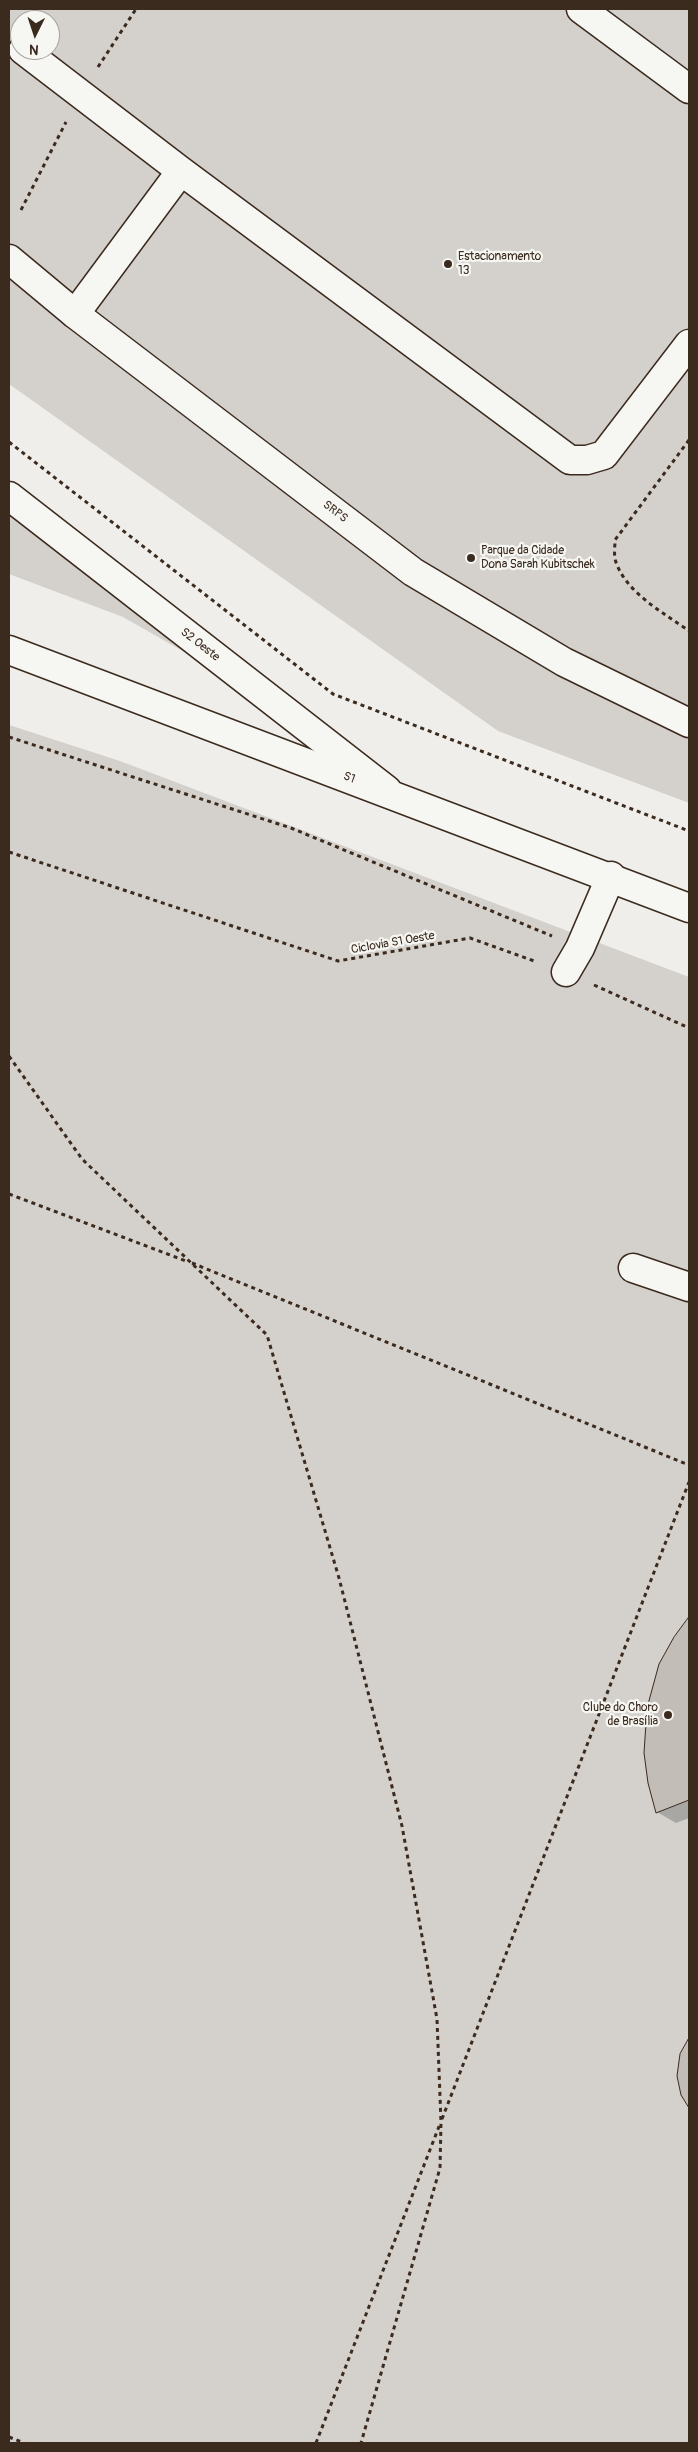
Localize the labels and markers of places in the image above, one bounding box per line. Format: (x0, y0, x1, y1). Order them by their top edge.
place label: Estacionamento 13 (458, 250, 541, 278)
marker: Estacionamento 13 (442, 258, 454, 270)
place label: Parque da Cidade Dona Sarah Kubitschek (481, 544, 595, 572)
marker: Parque da Cidade Dona Sarah Kubitschek (465, 552, 477, 564)
place label: Clube do Choro de Brasília (583, 1701, 658, 1729)
marker: Clube do Choro de Brasília (662, 1709, 674, 1721)

